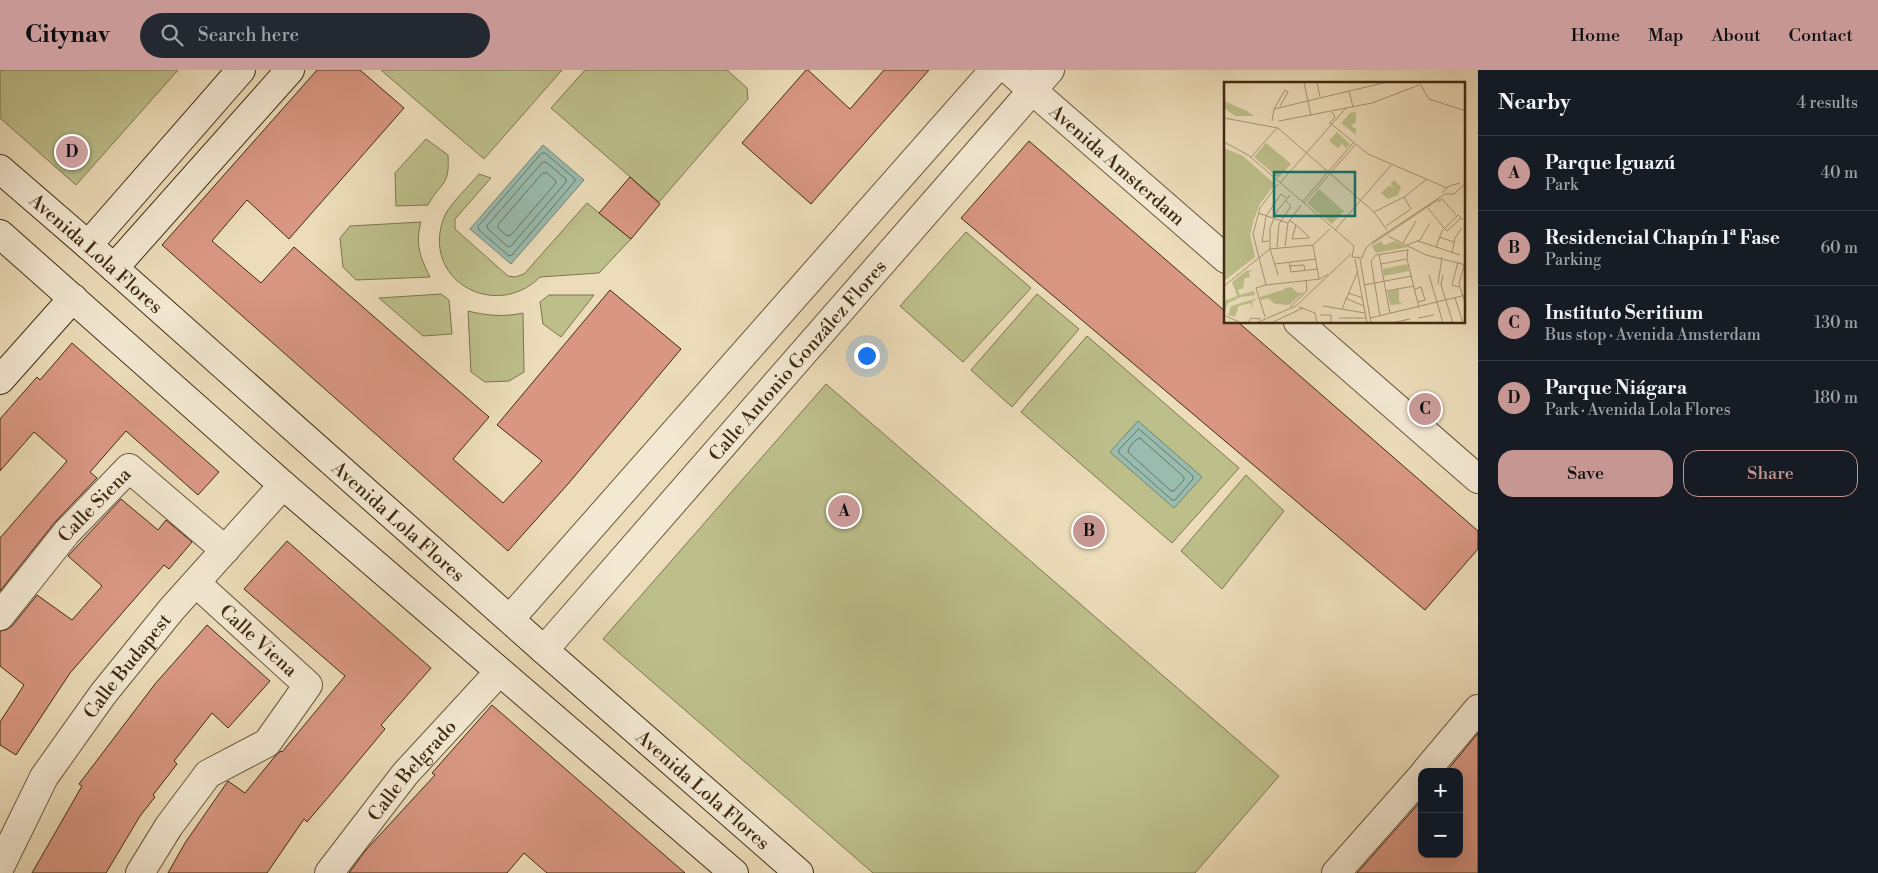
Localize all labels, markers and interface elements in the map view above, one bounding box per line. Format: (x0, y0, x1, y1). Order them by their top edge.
search box (140, 13, 490, 58)
text: Citynav (25, 20, 110, 50)
icon: search (158, 21, 186, 49)
text: Search here (198, 23, 299, 47)
text: Home (1571, 24, 1620, 47)
text: Map (1648, 24, 1684, 47)
text: About (1712, 24, 1761, 47)
text: Contact (1789, 24, 1853, 47)
inset map (1224, 82, 1466, 324)
text: Nearby (1498, 90, 1571, 116)
text: 4 results (1797, 93, 1858, 113)
street label: Avenida Amsterdam (1043, 99, 1190, 231)
pin: D (56, 133, 88, 171)
text: Parque Iguazú (1545, 151, 1675, 175)
text: A (1508, 163, 1520, 183)
text: 40 m (1821, 163, 1858, 183)
text: Park (1545, 175, 1578, 195)
street label: Avenida Lola Flores (23, 188, 168, 319)
text: Residencial Chapín 1ª Fase (1545, 226, 1780, 250)
text: B (1508, 238, 1520, 258)
text: 60 m (1820, 238, 1858, 258)
text: Parking (1545, 250, 1601, 270)
street label: Calle Antonio González Flores (704, 255, 892, 466)
text: Instituto Seritium (1545, 301, 1703, 325)
text: C (1508, 313, 1520, 333)
text: 130 m (1814, 313, 1858, 333)
text: Bus stop · Avenida Amsterdam (1545, 325, 1761, 345)
your location (854, 343, 880, 369)
text: Parque Niágara (1545, 376, 1687, 400)
text: D (1508, 388, 1520, 408)
text: 180 m (1814, 388, 1858, 408)
pin: C (1409, 390, 1441, 428)
text: Park · Avenida Lola Flores (1545, 400, 1731, 420)
button: Save (1498, 450, 1673, 497)
button: Share (1683, 450, 1858, 497)
street label: Avenida Lola Flores (326, 456, 470, 587)
street label: Calle Siena (53, 462, 137, 547)
pin: A (828, 492, 860, 530)
pin: B (1073, 512, 1105, 550)
street label: Calle Viena (214, 599, 303, 682)
street label: Calle Budapest (78, 608, 177, 724)
street label: Calle Belgrado (362, 715, 462, 826)
street label: Avenida Lola Flores (630, 725, 775, 855)
map controls (1418, 768, 1463, 858)
button: + (1418, 768, 1463, 813)
button: − (1418, 813, 1463, 858)

